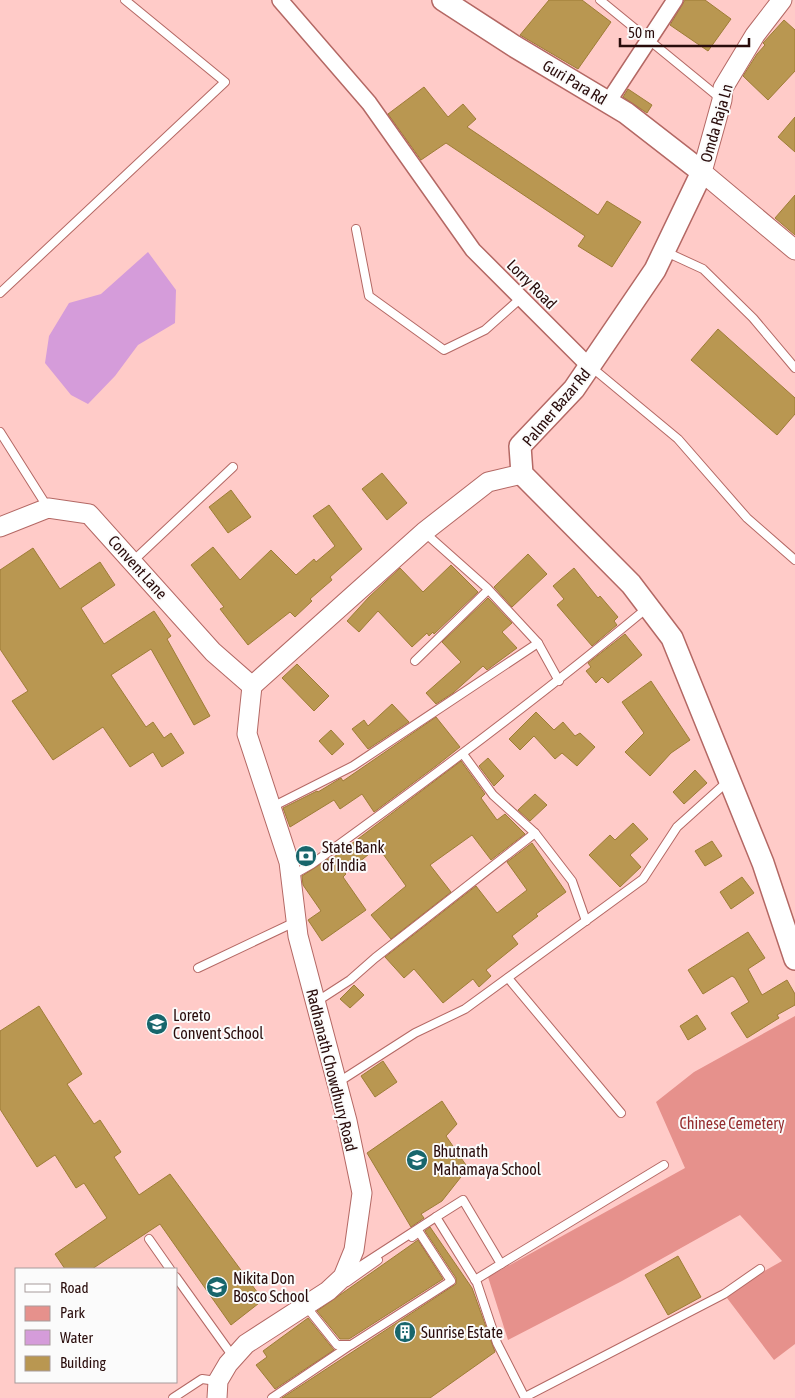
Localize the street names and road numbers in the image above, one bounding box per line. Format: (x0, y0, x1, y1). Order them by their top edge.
street label: Guri Para Rd (540, 56, 610, 108)
street label: Omda Raja Ln (696, 82, 737, 165)
street label: Lorry Road (503, 256, 560, 313)
street label: Palmer Bazar Rd (518, 365, 594, 449)
street label: Convent Lane (105, 531, 171, 603)
street label: Radhanath Chowdhury Road (302, 987, 361, 1153)

